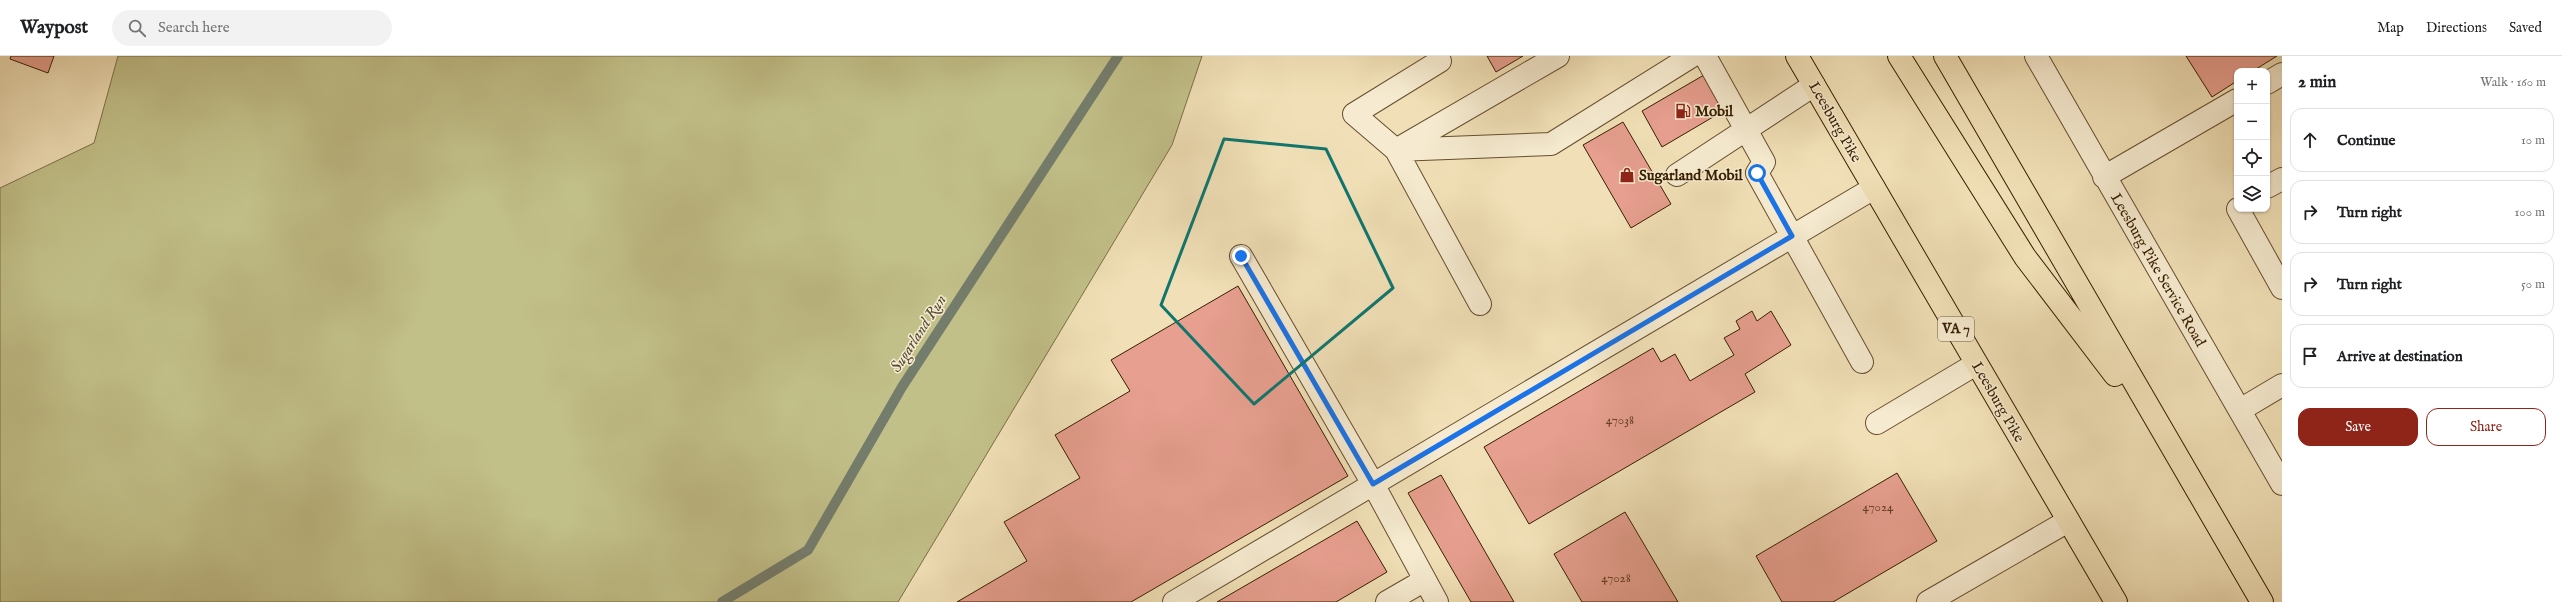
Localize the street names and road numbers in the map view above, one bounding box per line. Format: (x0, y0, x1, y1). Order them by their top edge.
street label: Leesburg Pike (1804, 78, 1866, 166)
street label: Leesburg Pike Service Road (2106, 190, 2210, 351)
road number: VA 7 (1938, 317, 1974, 341)
street label: Leesburg Pike (1967, 358, 2029, 446)

